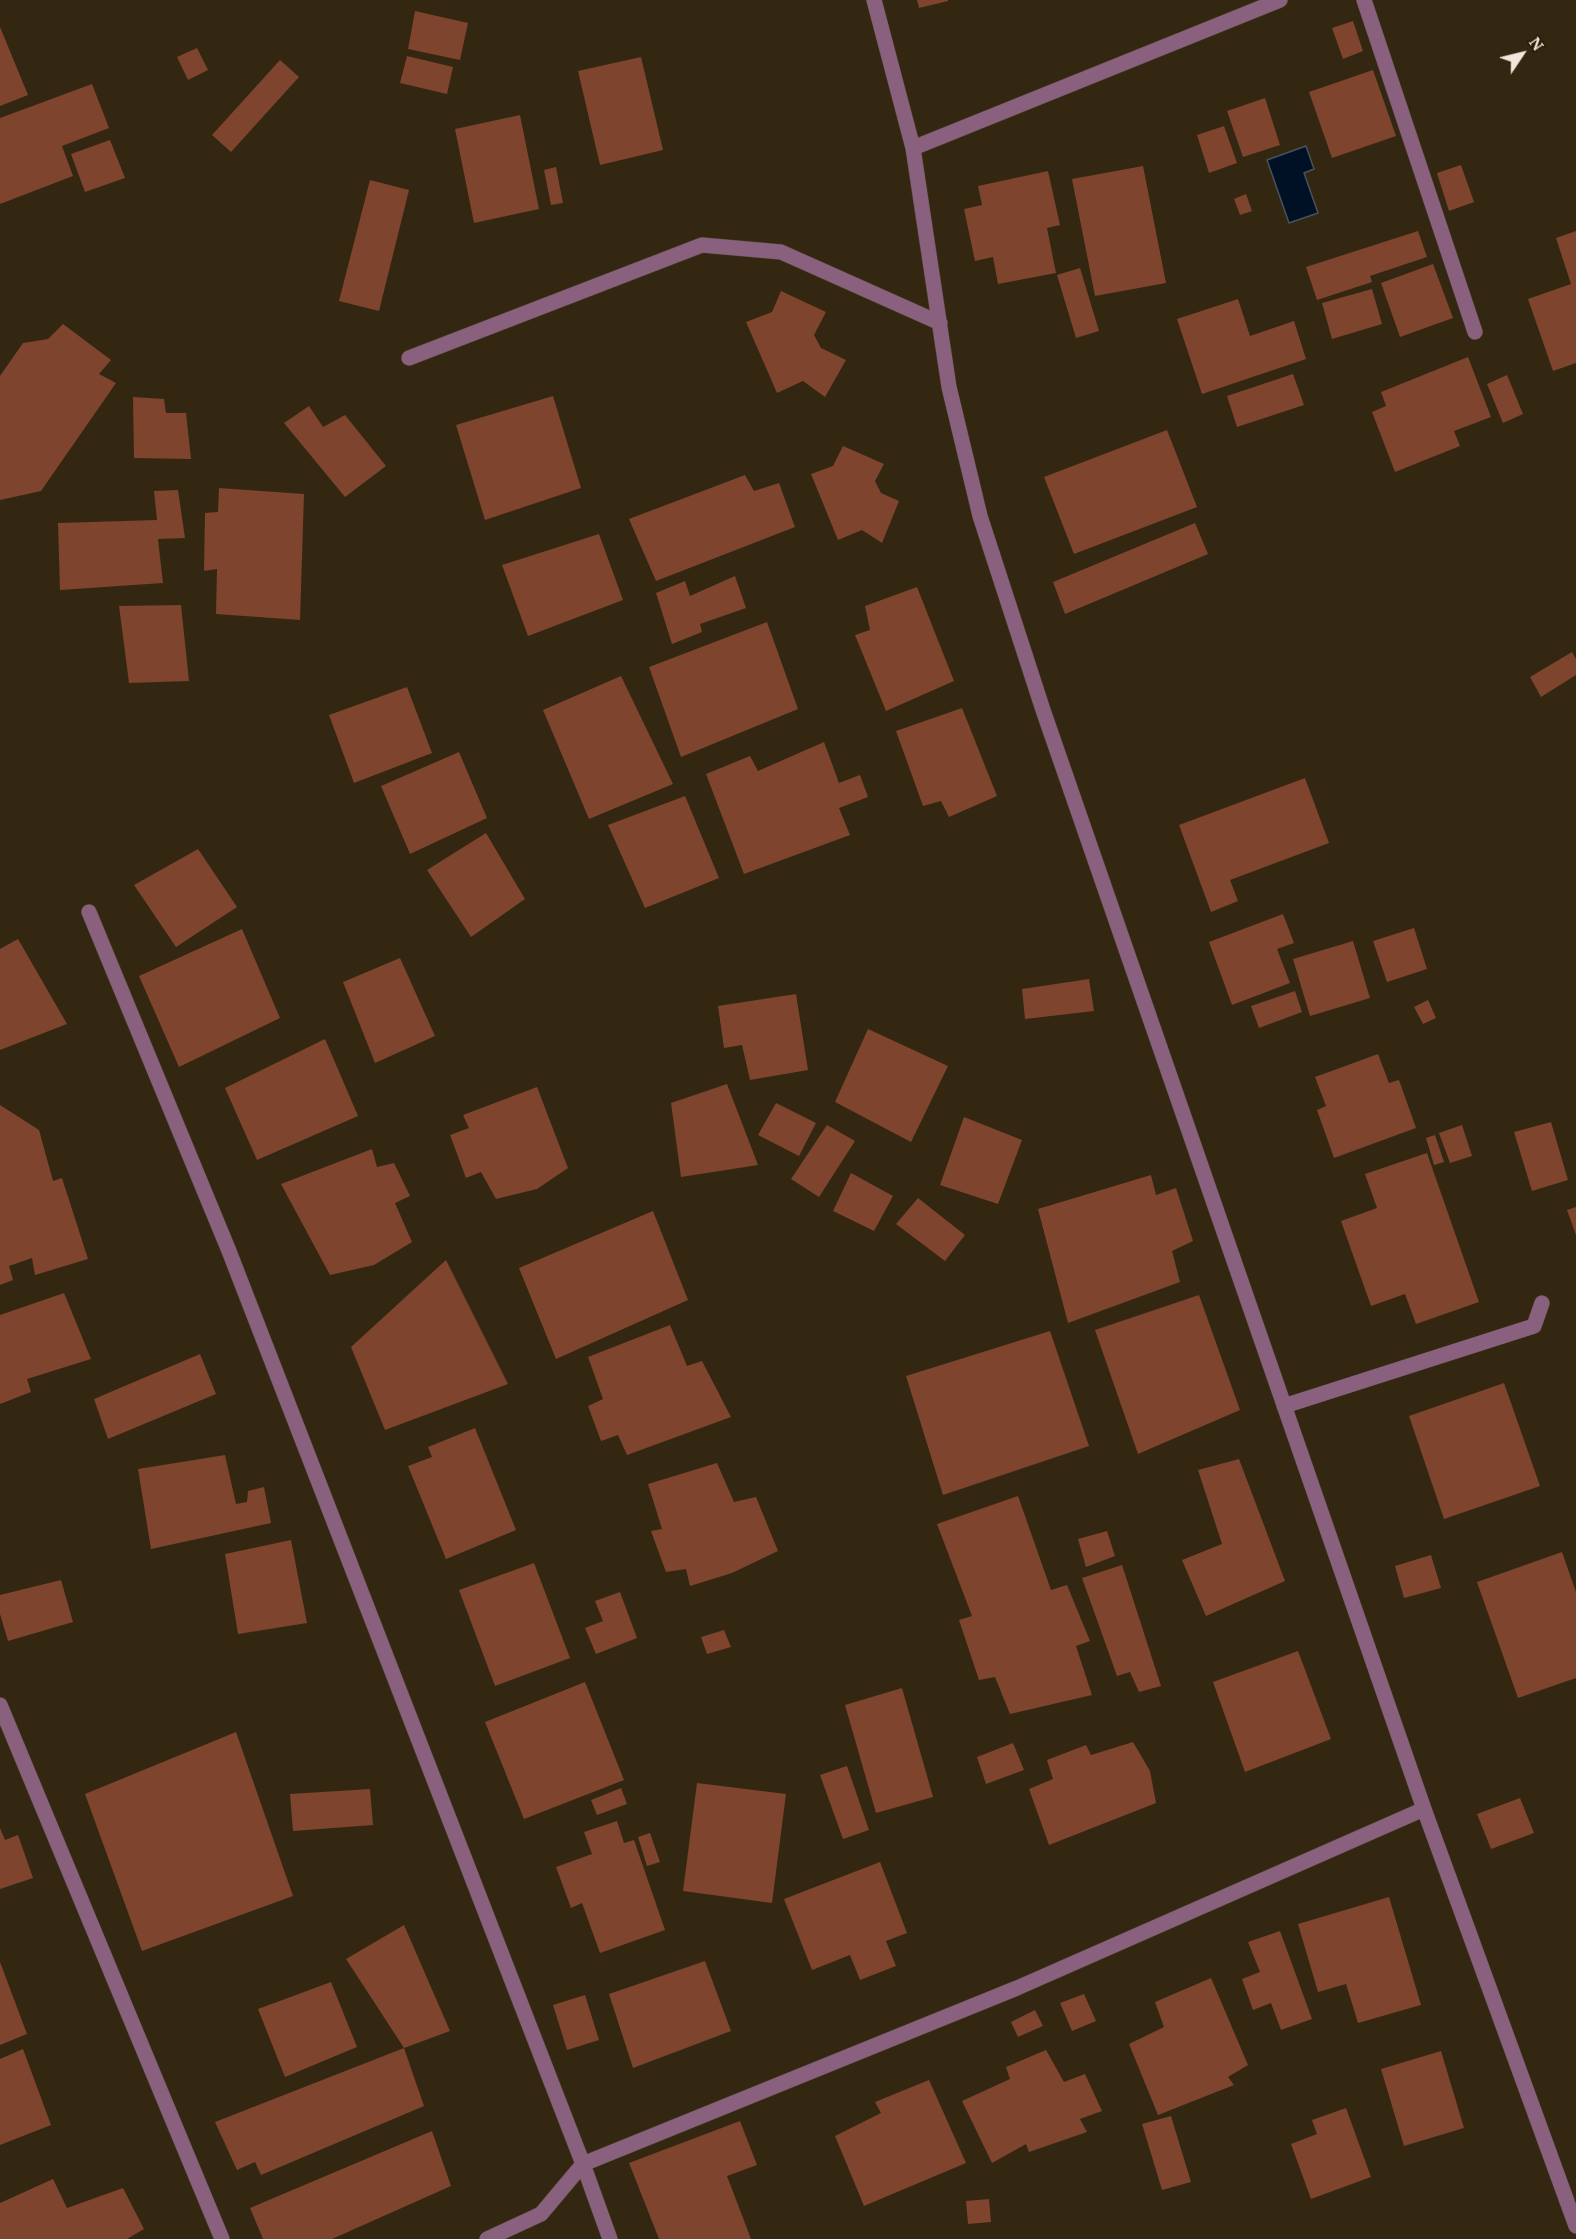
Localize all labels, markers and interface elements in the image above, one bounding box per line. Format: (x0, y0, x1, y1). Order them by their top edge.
north arrow (1492, 24, 1552, 84)
text: N (1524, 32, 1549, 55)

